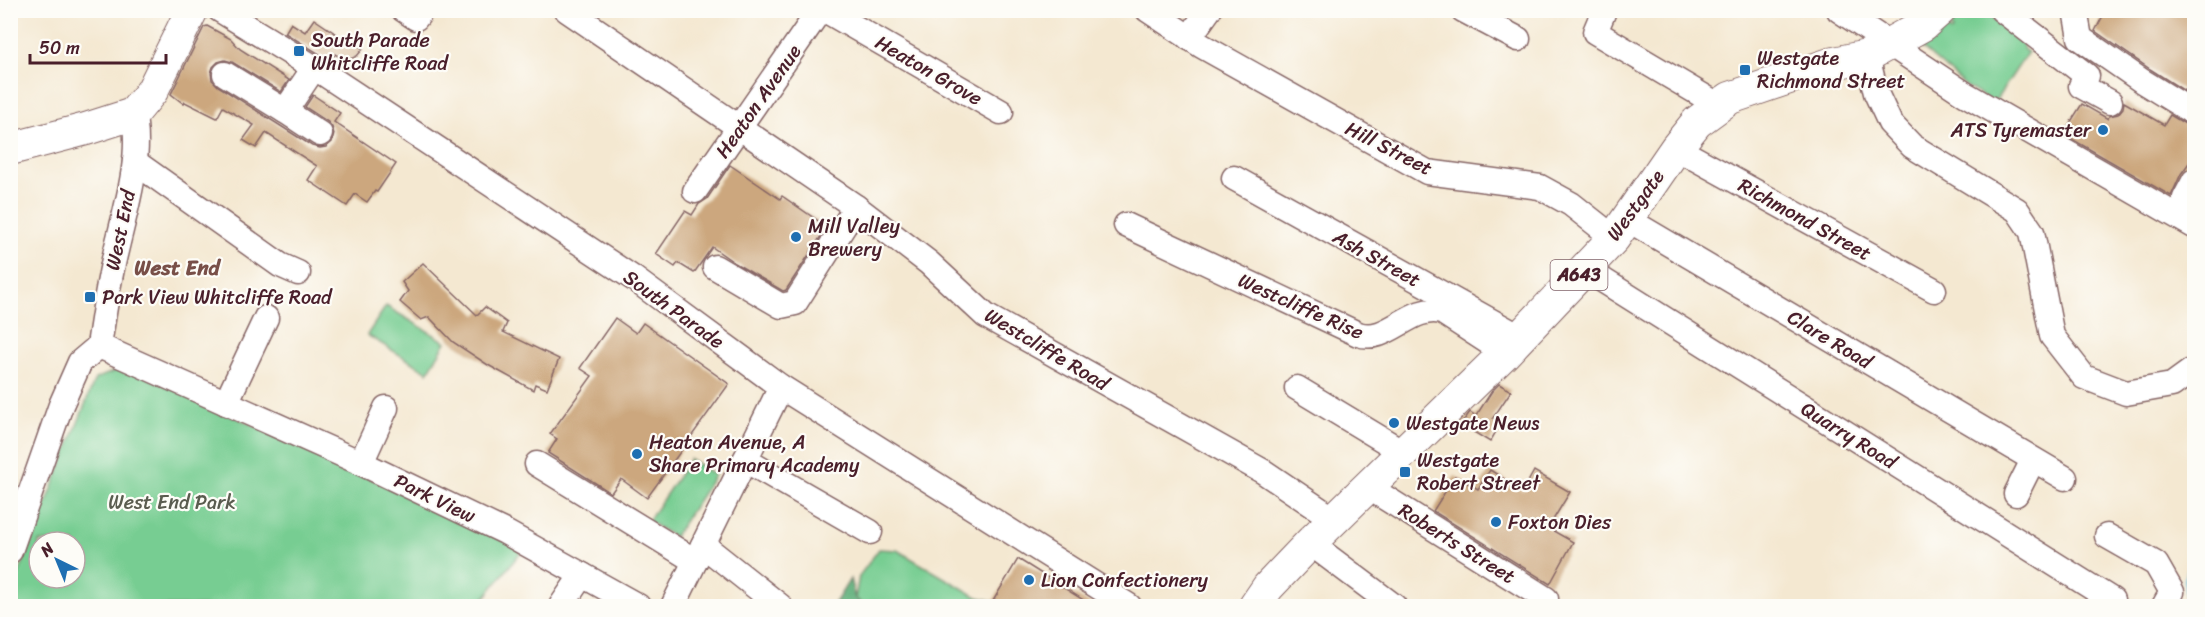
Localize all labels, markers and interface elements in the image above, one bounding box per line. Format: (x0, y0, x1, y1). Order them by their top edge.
place label: South Parade Whitcliffe Road (311, 23, 449, 81)
street label: Heaton Grove (868, 25, 989, 115)
scale bar (30, 27, 166, 65)
text: 50 m (39, 32, 80, 64)
street label: Heaton Avenue (706, 37, 811, 166)
place label: Westgate Richmond Street (1757, 41, 1906, 99)
marker: South Parade Whitcliffe Road (292, 44, 306, 58)
marker: Westgate Richmond Street (1738, 63, 1752, 77)
street label: Hill Street (1339, 111, 1439, 186)
place label: ATS Tyremaster (1950, 113, 2092, 148)
marker: ATS Tyremaster (2096, 123, 2110, 137)
street label: Westgate (1597, 161, 1674, 249)
street label: Richmond Street (1731, 168, 1878, 271)
street label: West End (95, 185, 146, 274)
place label: Mill Valley Brewery (808, 209, 900, 267)
street label: Ash Street (1325, 219, 1428, 297)
marker: Mill Valley Brewery (789, 230, 803, 244)
district label: West End (134, 249, 222, 287)
street label: South Parade (615, 260, 732, 358)
road number: A643 (1550, 260, 1608, 290)
street label: Westcliffe Rise (1232, 263, 1369, 350)
place label: Park View Whitcliffe Road (102, 280, 333, 315)
marker: Park View Whitcliffe Road (83, 290, 97, 304)
street label: Westcliffe Road (978, 298, 1117, 401)
street label: Clare Road (1780, 300, 1881, 380)
street label: Quarry Road (1794, 392, 1905, 480)
place label: Westgate News (1406, 406, 1540, 441)
marker: Westgate News (1387, 416, 1401, 430)
place label: Heaton Avenue, A Share Primary Academy (649, 425, 860, 483)
place label: Westgate Robert Street (1417, 443, 1541, 501)
marker: Heaton Avenue, A Share Primary Academy (630, 447, 644, 461)
street label: Park View (388, 464, 482, 533)
marker: Westgate Robert Street (1398, 465, 1412, 479)
park label: West End Park (108, 485, 236, 520)
street label: Roberts Street (1391, 493, 1523, 594)
place label: Foxton Dies (1508, 505, 1612, 540)
marker: Foxton Dies (1489, 515, 1503, 529)
north arrow (27, 530, 87, 590)
text: N (32, 534, 62, 564)
place label: Lion Confectionery (1041, 563, 1208, 598)
marker: Lion Confectionery (1022, 573, 1036, 587)

